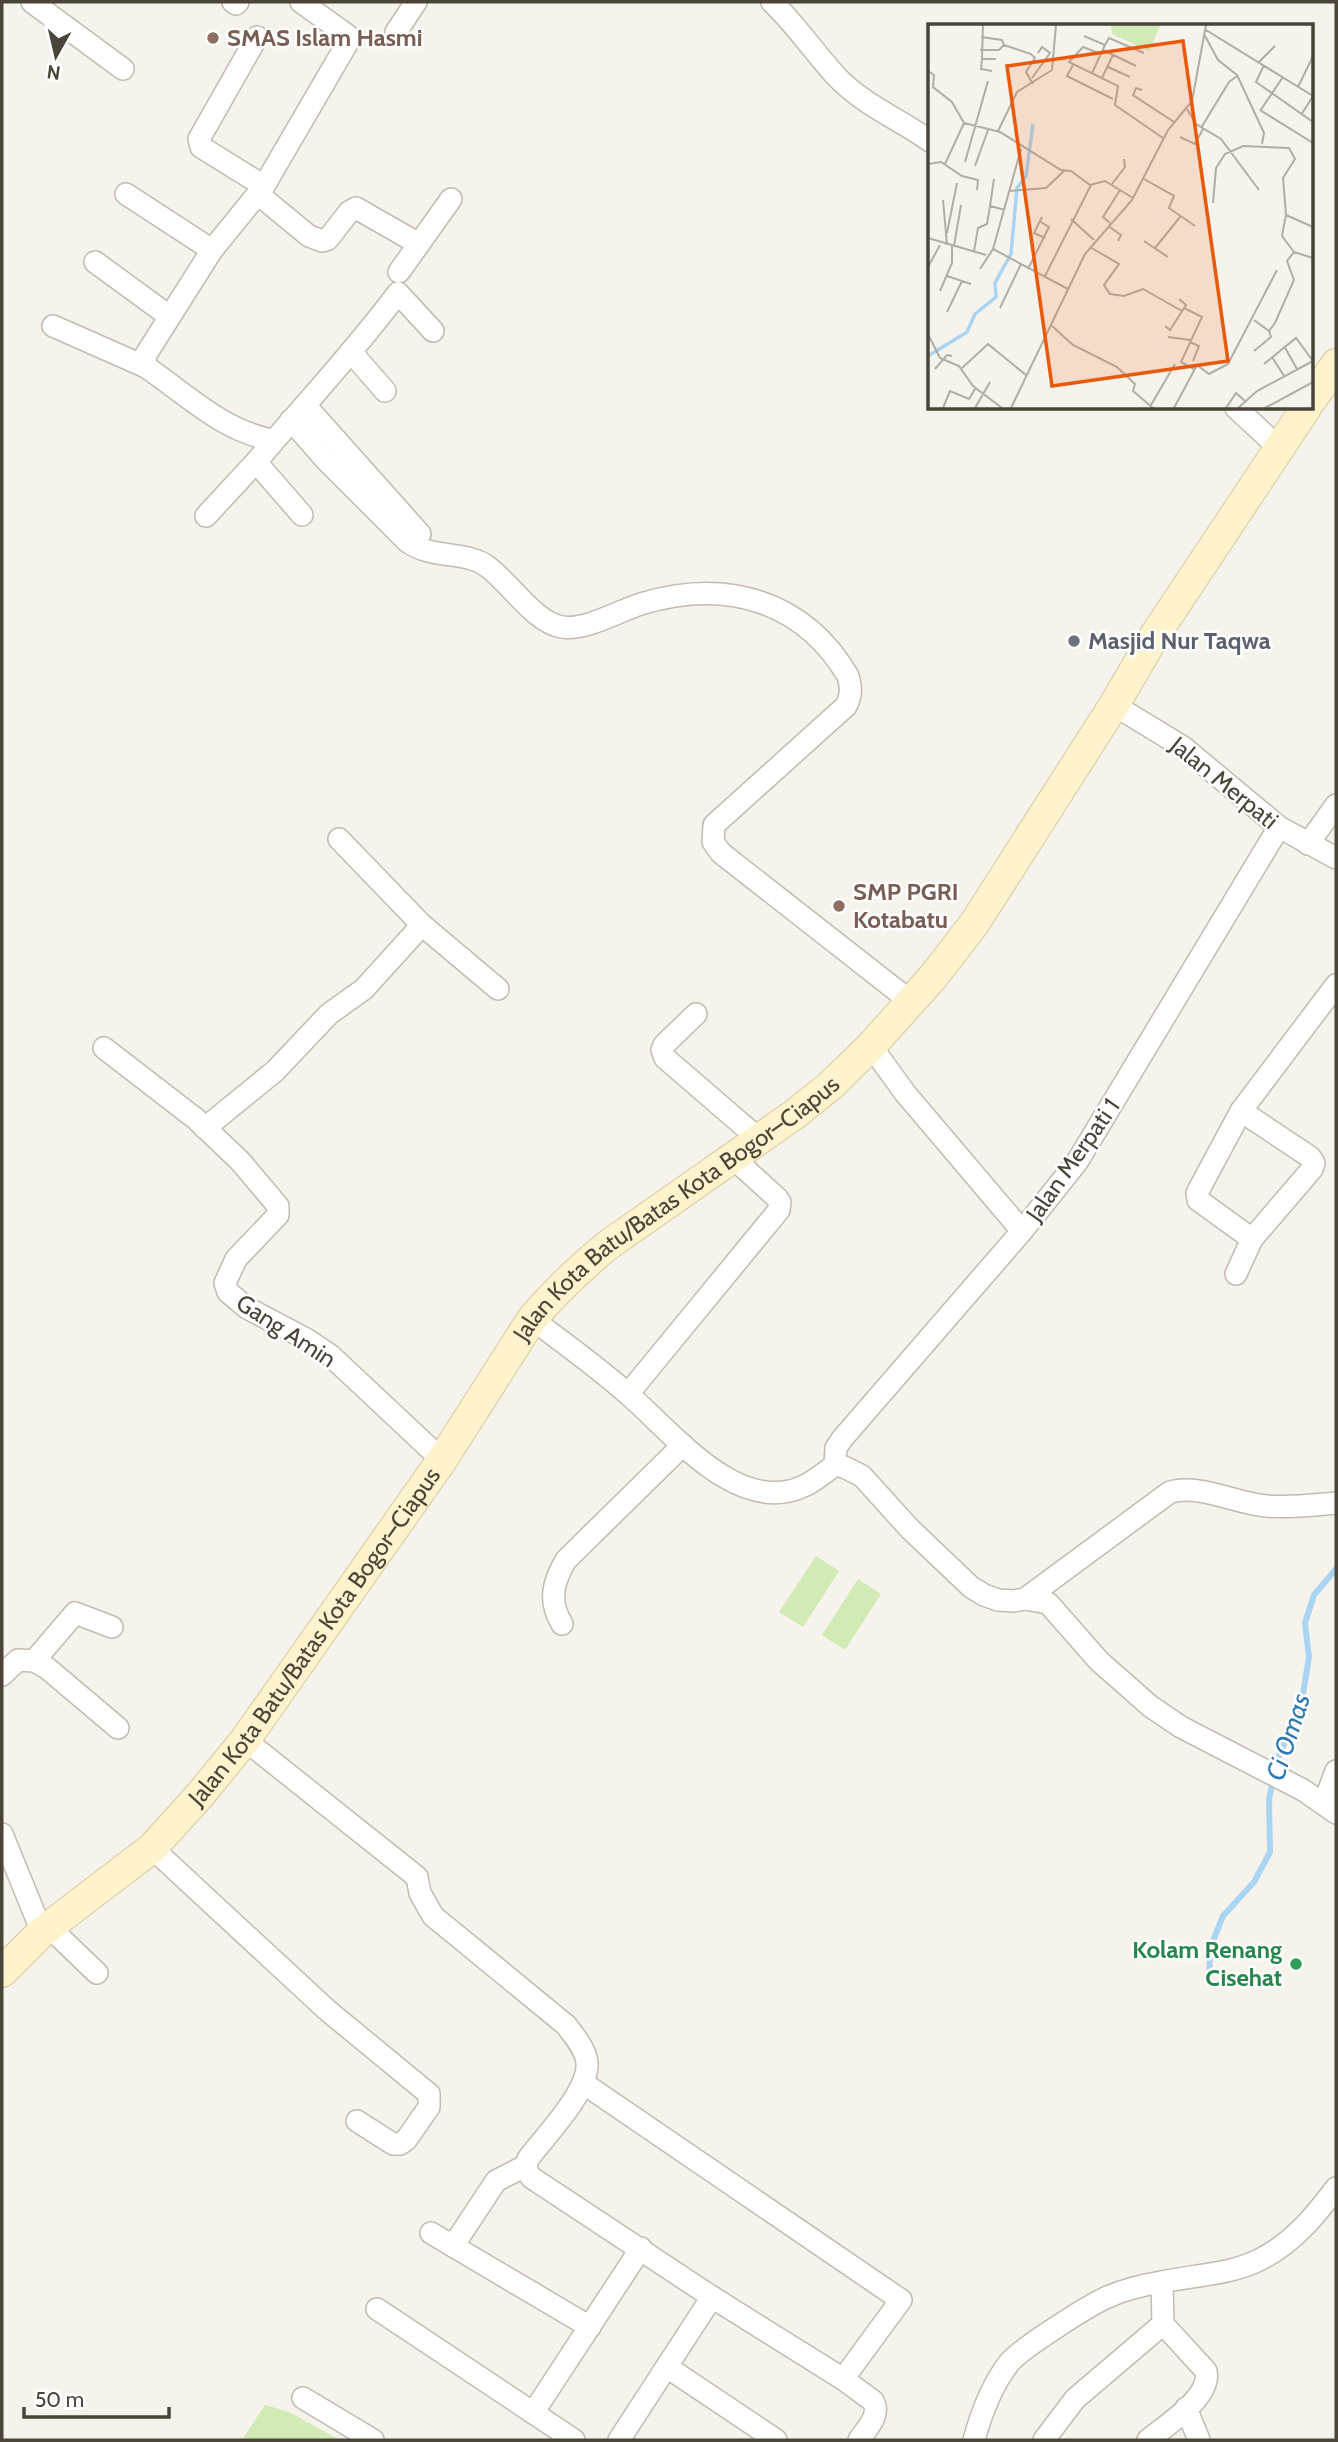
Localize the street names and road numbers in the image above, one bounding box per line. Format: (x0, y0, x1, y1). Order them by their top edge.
street label: Jalan Merpati (1164, 730, 1284, 835)
street label: Jalan Kota Batu/Batas Kota Bogor–Ciapus (506, 1070, 845, 1347)
street label: Jalan Merpati 1 (1019, 1093, 1126, 1228)
street label: Gang Amin (231, 1288, 341, 1373)
street label: Jalan Kota Batu/Batas Kota Bogor–Ciapus (182, 1462, 446, 1812)

